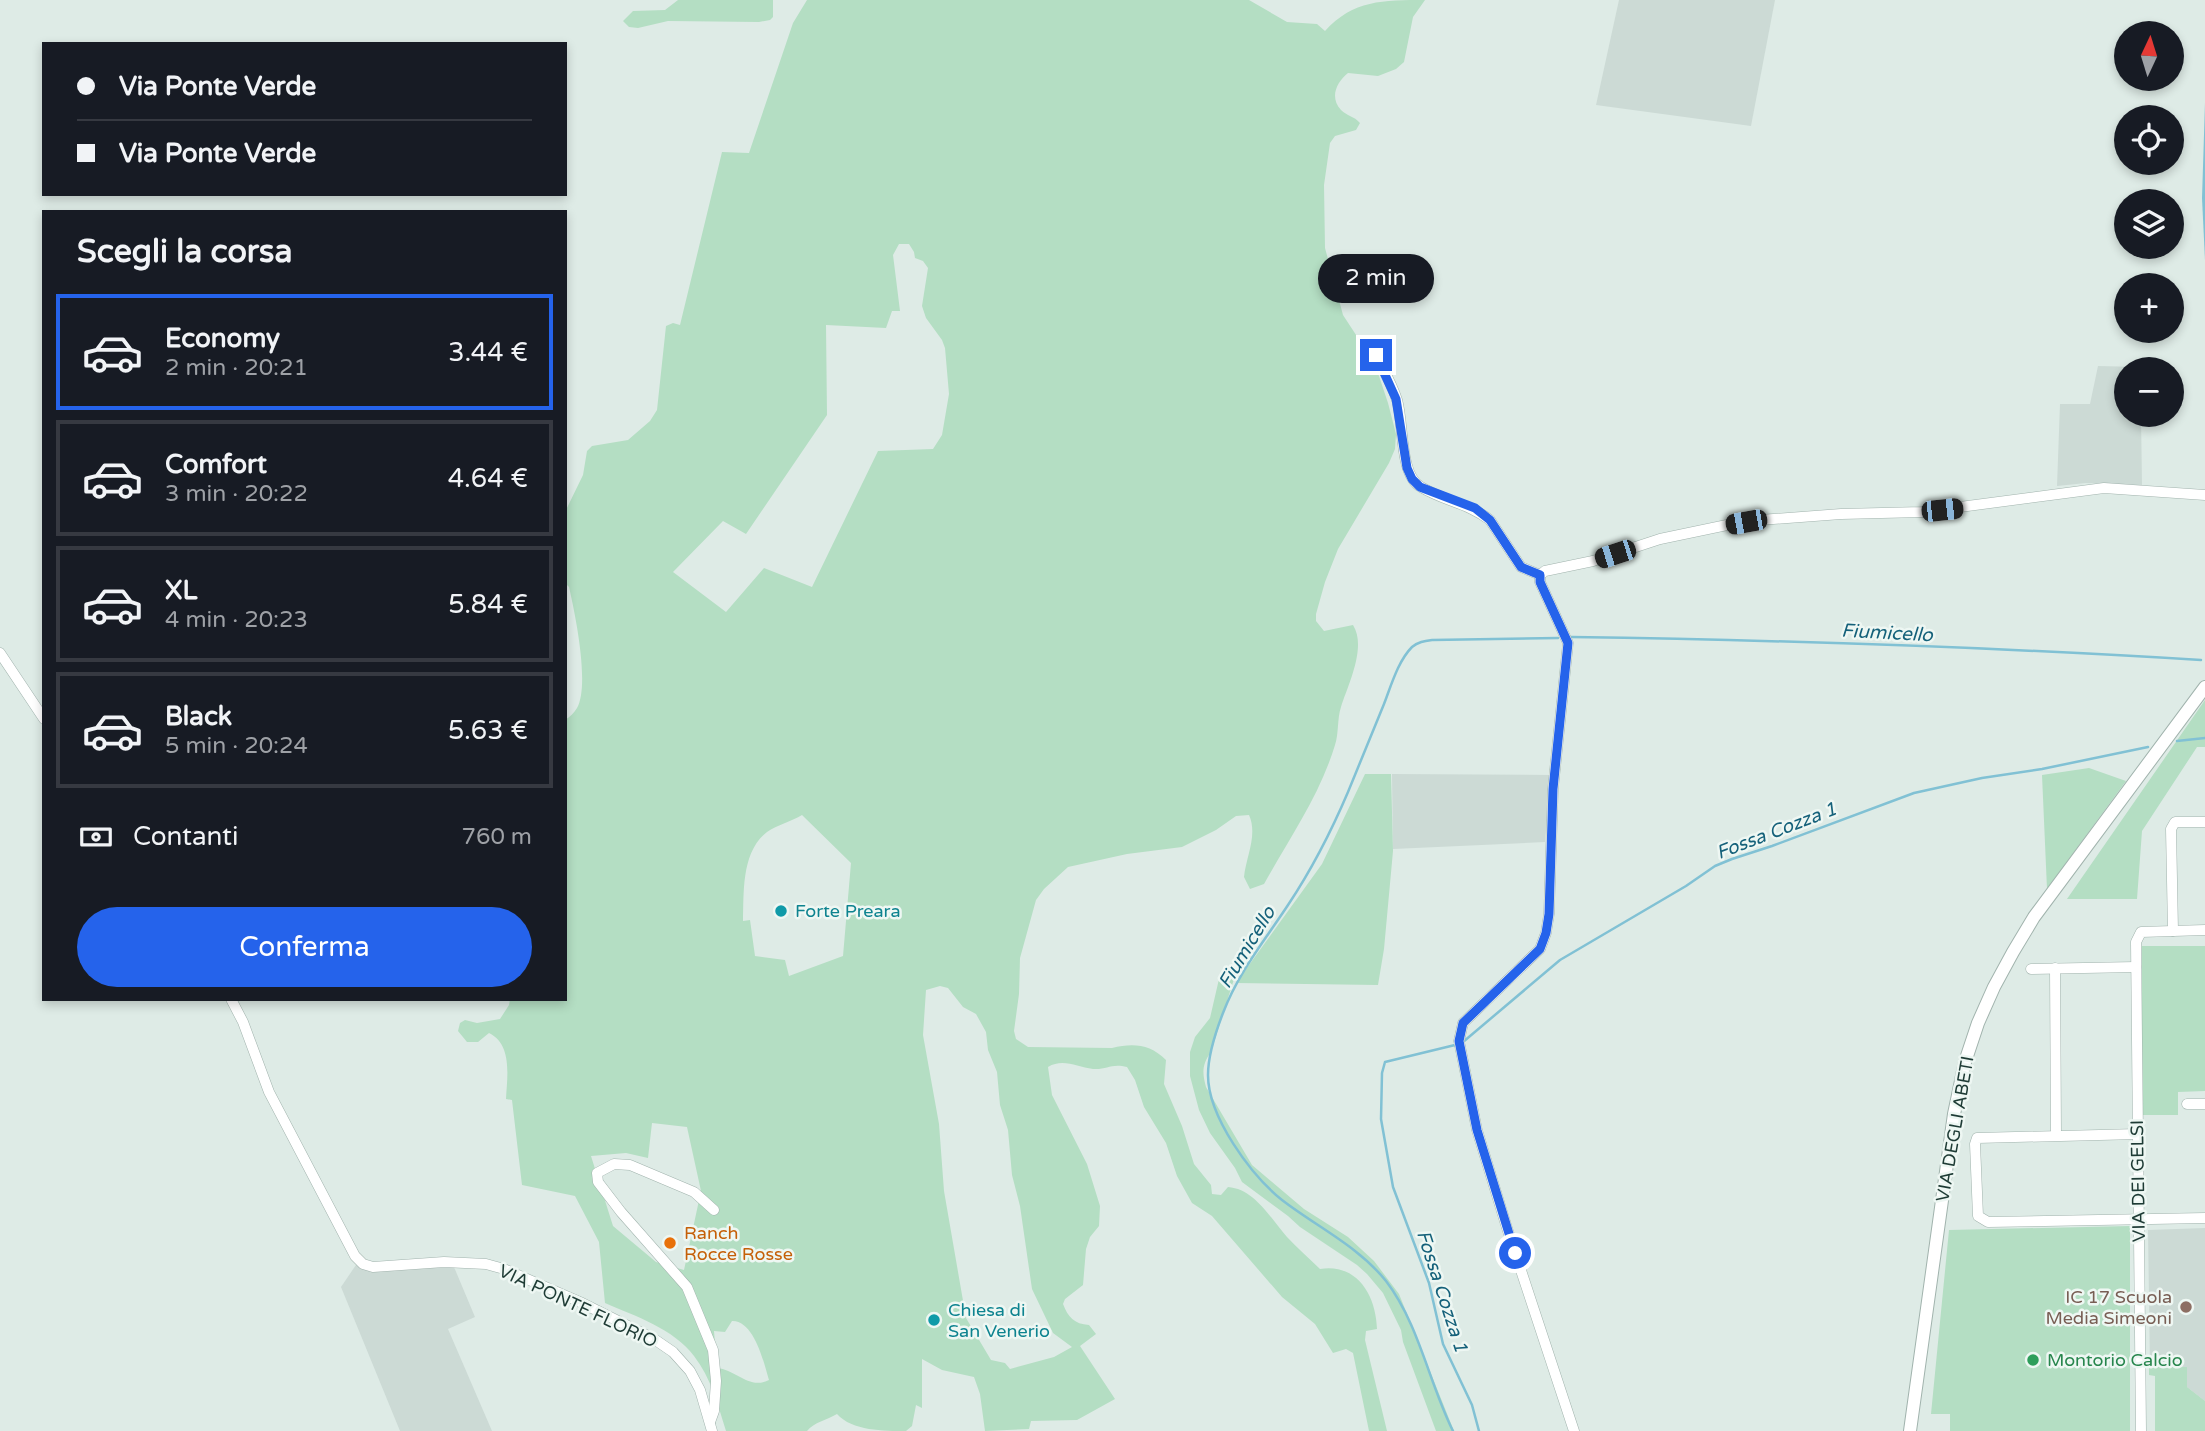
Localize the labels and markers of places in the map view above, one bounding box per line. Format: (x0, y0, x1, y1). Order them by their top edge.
place label: Forte Preara (795, 900, 901, 922)
marker: Forte Preara (773, 903, 789, 919)
place label: Ranch Rocce Rosse (684, 1222, 793, 1265)
marker: Ranch Rocce Rosse (662, 1235, 678, 1251)
place label: IC 17 Scuola Media Simeoni (2046, 1286, 2172, 1329)
place label: Chiesa di San Venerio (948, 1299, 1050, 1342)
marker: IC 17 Scuola Media Simeoni (2178, 1299, 2194, 1315)
marker: Chiesa di San Venerio (926, 1312, 942, 1328)
place label: Montorio Calcio (2047, 1349, 2183, 1371)
marker: Montorio Calcio (2025, 1352, 2041, 1368)

